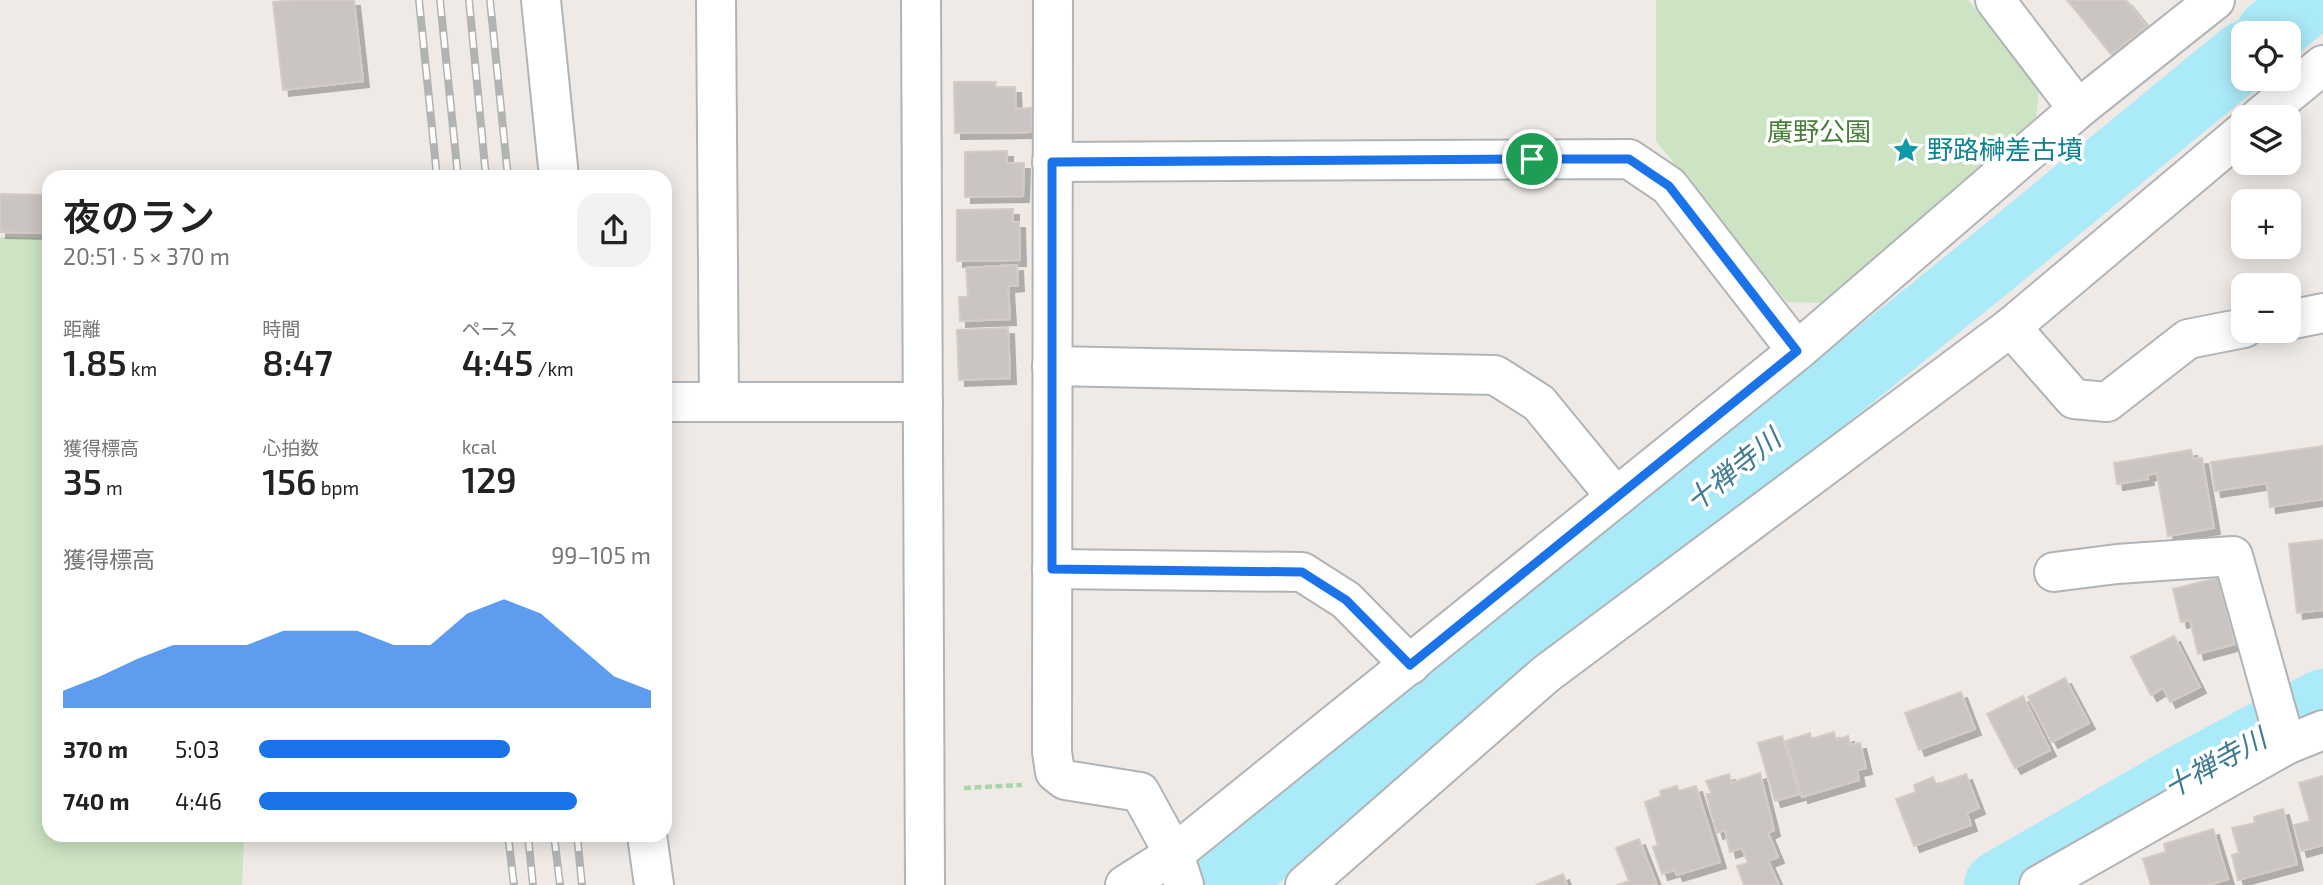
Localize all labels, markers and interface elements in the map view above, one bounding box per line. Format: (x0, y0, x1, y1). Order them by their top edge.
map controls (2231, 21, 2301, 343)
button: locate (2231, 21, 2301, 91)
button: layers (2231, 105, 2301, 175)
park label: 廣野公園 (1767, 115, 1871, 146)
pin (1502, 129, 1562, 189)
place label: 野路榊差古墳 (1927, 133, 2083, 164)
place icon: 野路榊差古墳 (1891, 135, 1921, 165)
icon: arrive (1513, 140, 1551, 178)
button: + (2231, 189, 2301, 259)
text: 夜のラン (63, 193, 215, 239)
button: share (577, 193, 651, 267)
text: 20:51 · 5 × 370 m (63, 242, 230, 270)
button: − (2231, 273, 2301, 343)
text: 距離 (63, 317, 101, 340)
text: 時間 (262, 317, 300, 340)
text: ペース (462, 317, 518, 340)
text: 1.85 (63, 341, 127, 383)
text: 8:47 (262, 341, 333, 383)
text: 4:45 (462, 341, 533, 383)
text: km (127, 357, 157, 380)
text: /km (533, 357, 574, 380)
water label: 十禅寺川 (1678, 419, 1789, 518)
text: kcal (462, 435, 496, 458)
text: 獲得標高 (63, 436, 139, 459)
text: 心拍数 (262, 436, 319, 459)
text: 129 (462, 458, 517, 500)
text: 35 (63, 460, 102, 502)
text: 156 (262, 460, 316, 502)
text: m (102, 476, 123, 499)
text: bpm (316, 476, 359, 499)
text: 99–105 m (551, 541, 651, 569)
text: 獲得標高 (63, 545, 155, 573)
water label: 十禅寺川 (2157, 719, 2274, 804)
text: 370 m (63, 735, 128, 763)
text: 5:03 (175, 735, 219, 763)
text: 740 m (63, 787, 130, 815)
text: 4:46 (175, 787, 222, 815)

